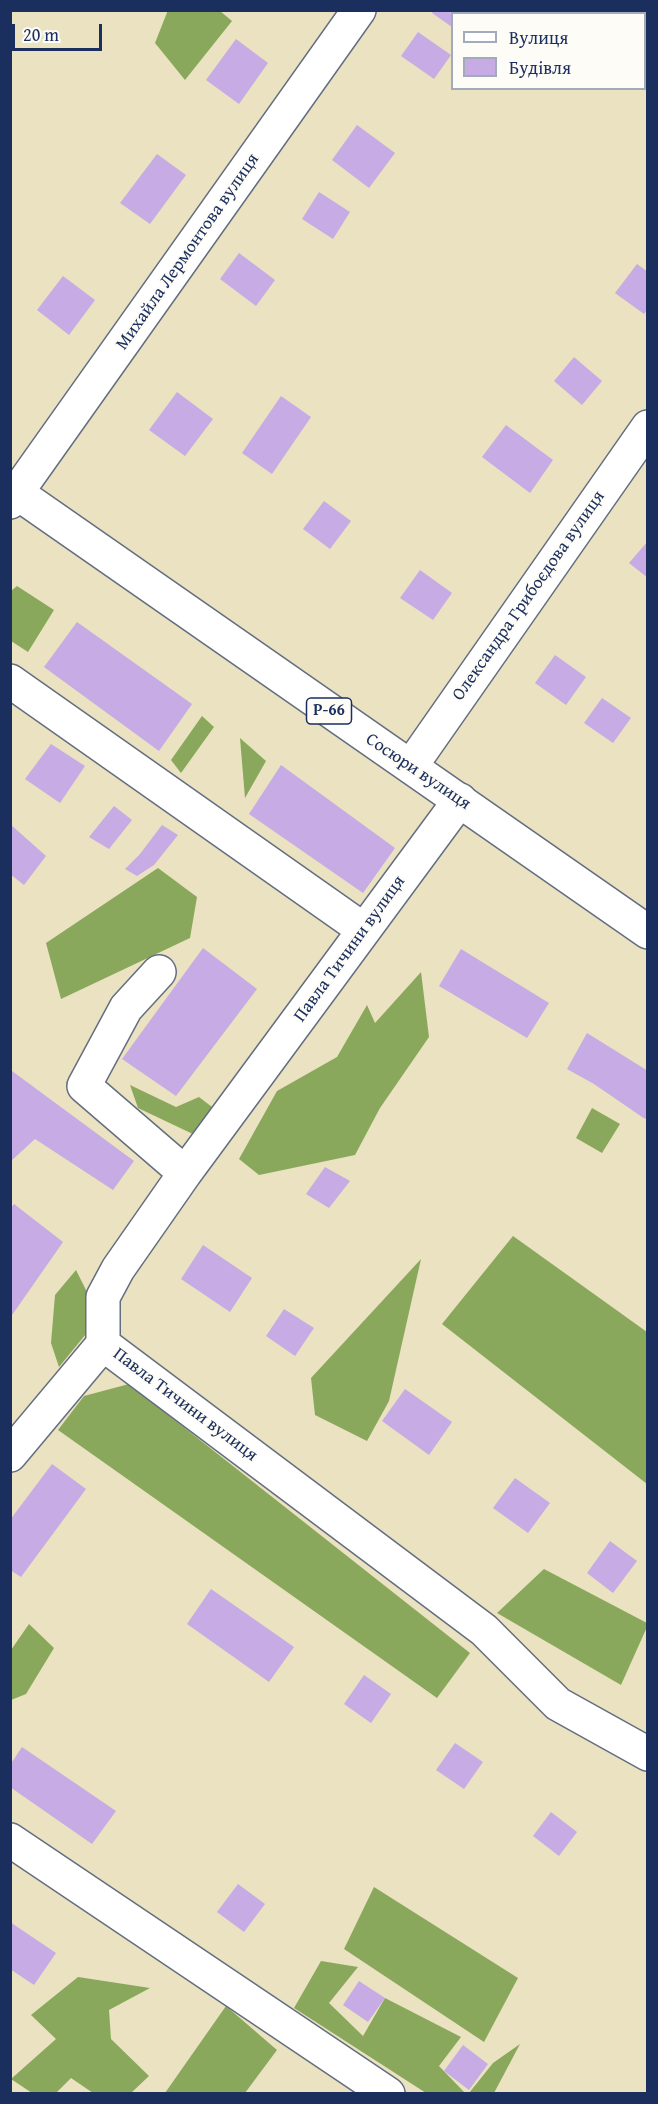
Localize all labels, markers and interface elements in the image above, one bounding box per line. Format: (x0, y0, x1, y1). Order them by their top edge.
scale bar (15, 12, 105, 50)
legend (451, 12, 646, 90)
text: 20 m (23, 21, 59, 48)
text: Вулиця (509, 24, 568, 51)
text: Будівля (509, 54, 571, 81)
street label: Михайла Лермонтова вулиця (112, 150, 264, 354)
street label: Олександра Грибоєдова вулиця (448, 487, 610, 705)
road number: Р-66 (306, 698, 352, 724)
street label: Сосюри вулиця (361, 729, 475, 815)
street label: Павла Тичини вулиця (290, 872, 410, 1026)
street label: Павла Тичини вулиця (108, 1344, 262, 1466)

